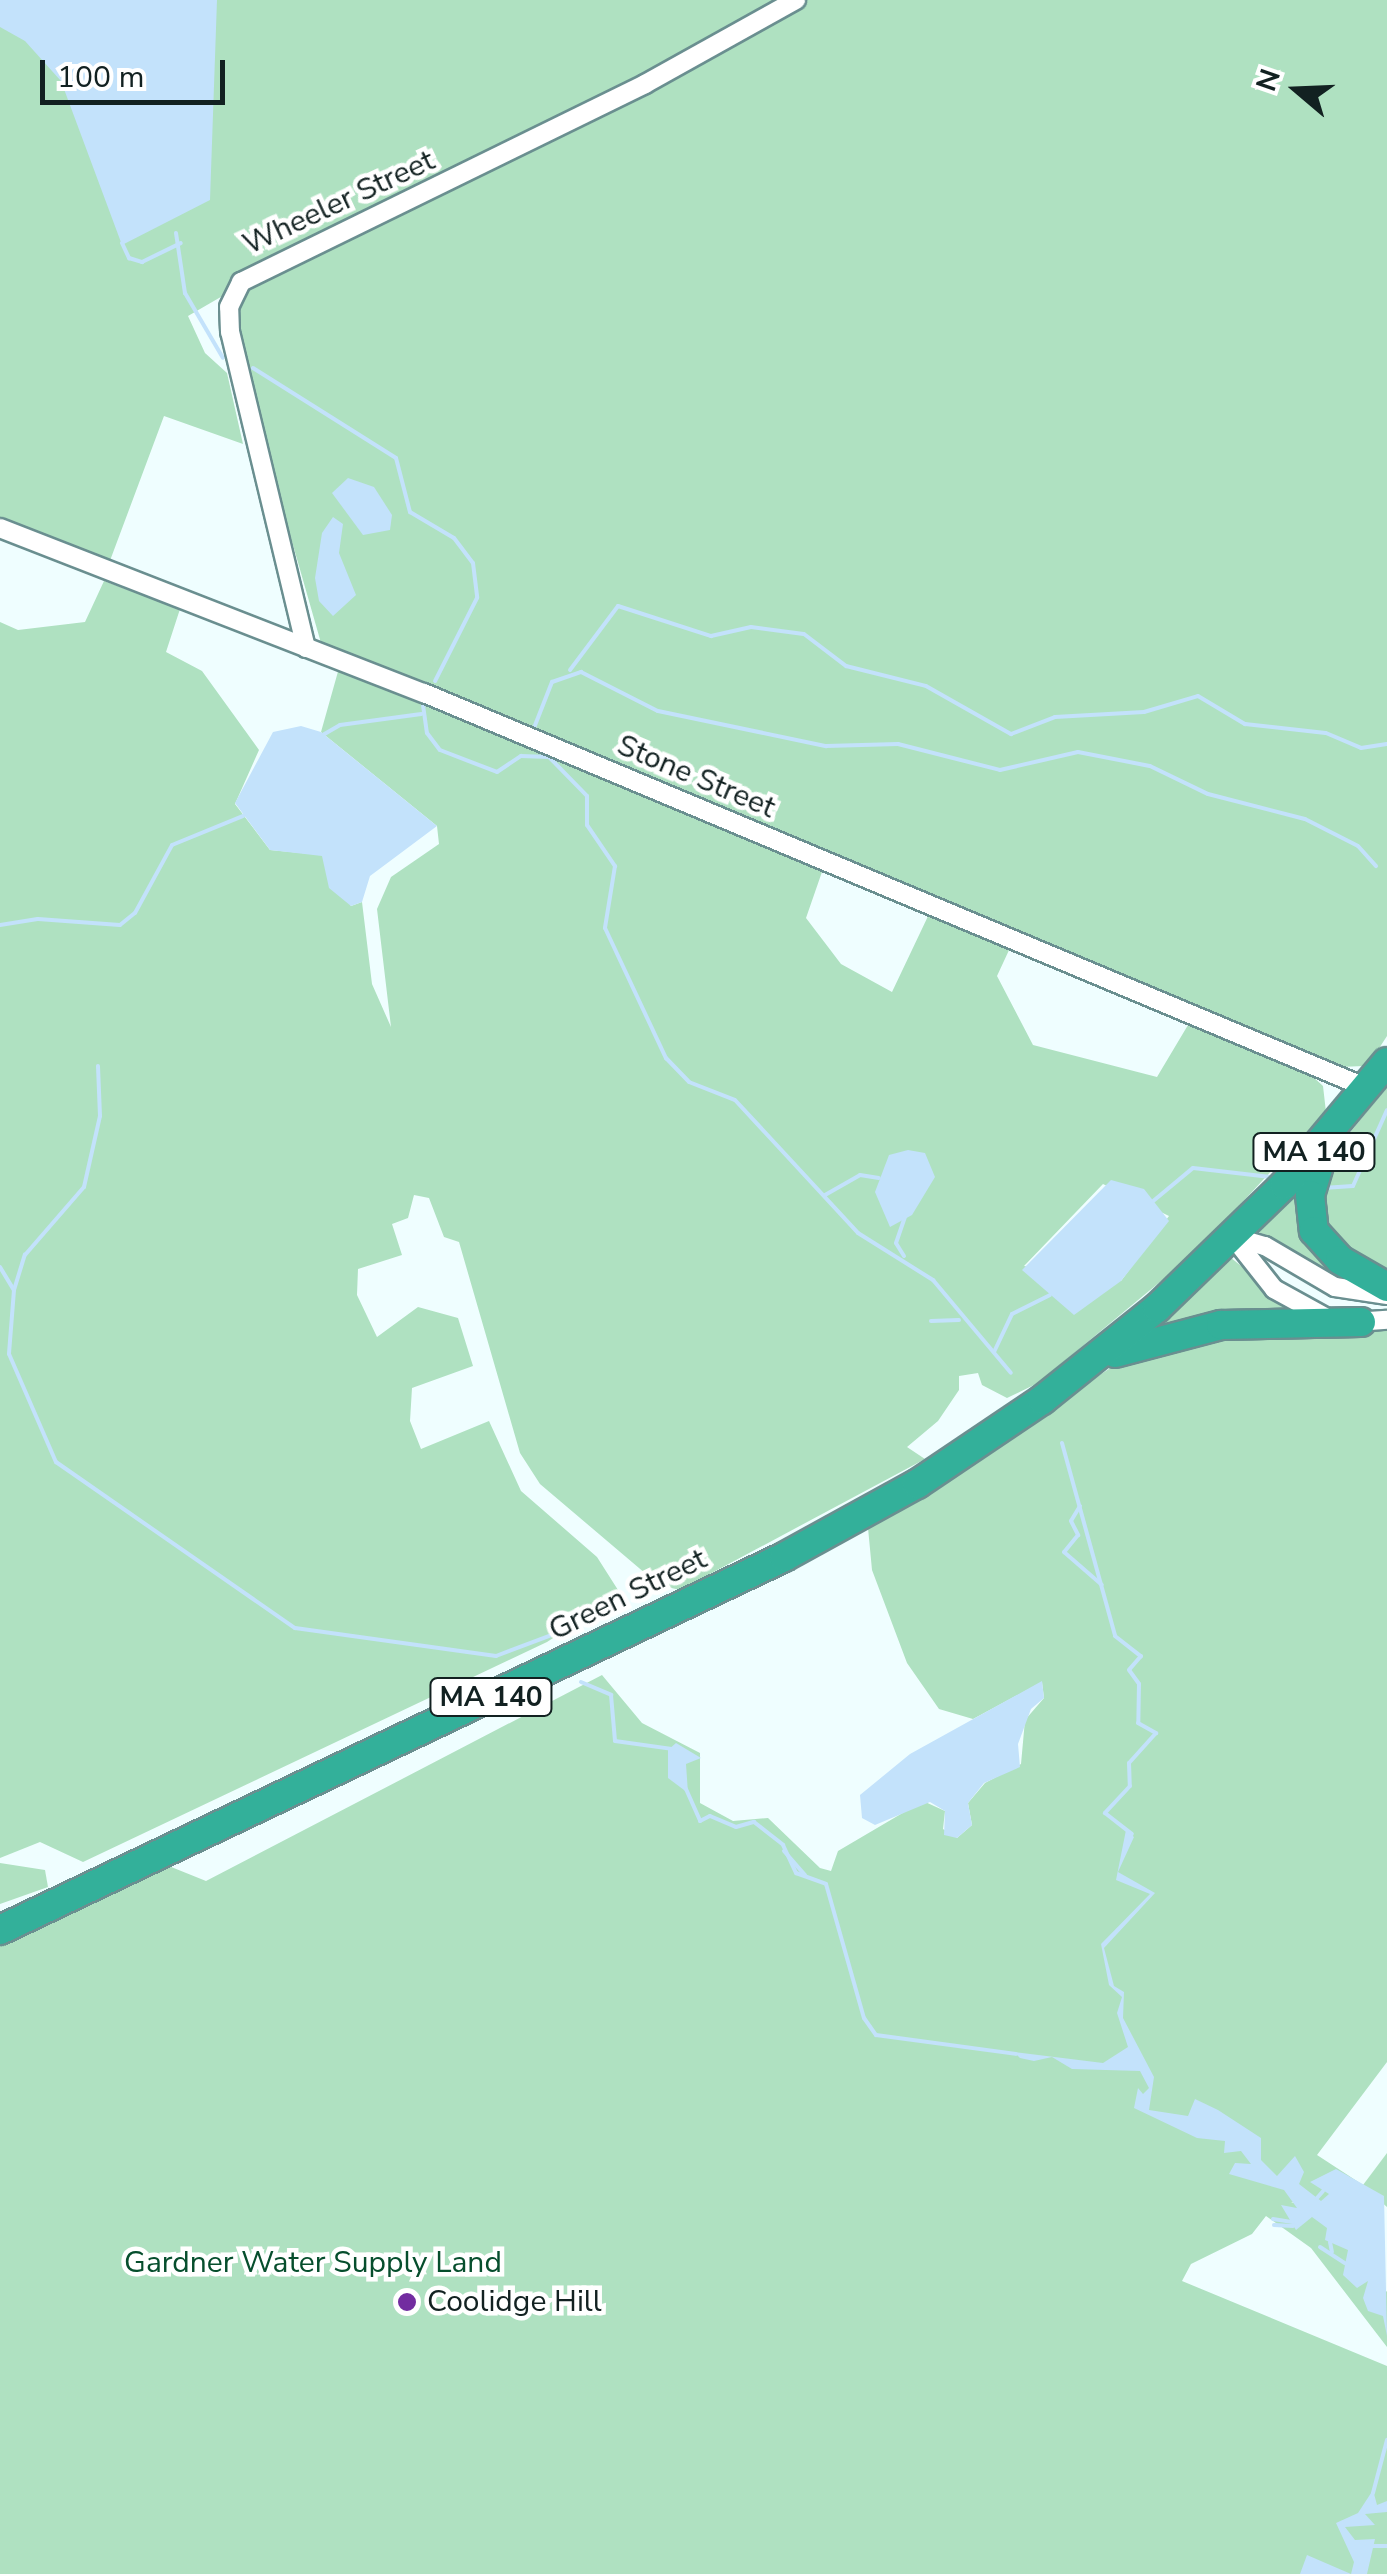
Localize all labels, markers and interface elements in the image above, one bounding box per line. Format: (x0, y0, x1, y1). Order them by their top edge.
scale bar (45, 40, 230, 102)
north arrow (1247, 40, 1347, 140)
text: 100 m (57, 57, 144, 98)
text: N (1247, 64, 1290, 96)
street label: Wheeler Street (238, 143, 440, 263)
street label: Stone Street (612, 728, 780, 826)
road number: MA 140 (1252, 1129, 1376, 1175)
street label: Green Street (543, 1541, 713, 1649)
road number: MA 140 (428, 1674, 554, 1720)
park label: Gardner Water Supply Land (124, 2245, 502, 2281)
place label: Coolidge Hill (427, 2284, 602, 2320)
marker: Coolidge Hill (396, 2291, 418, 2313)

